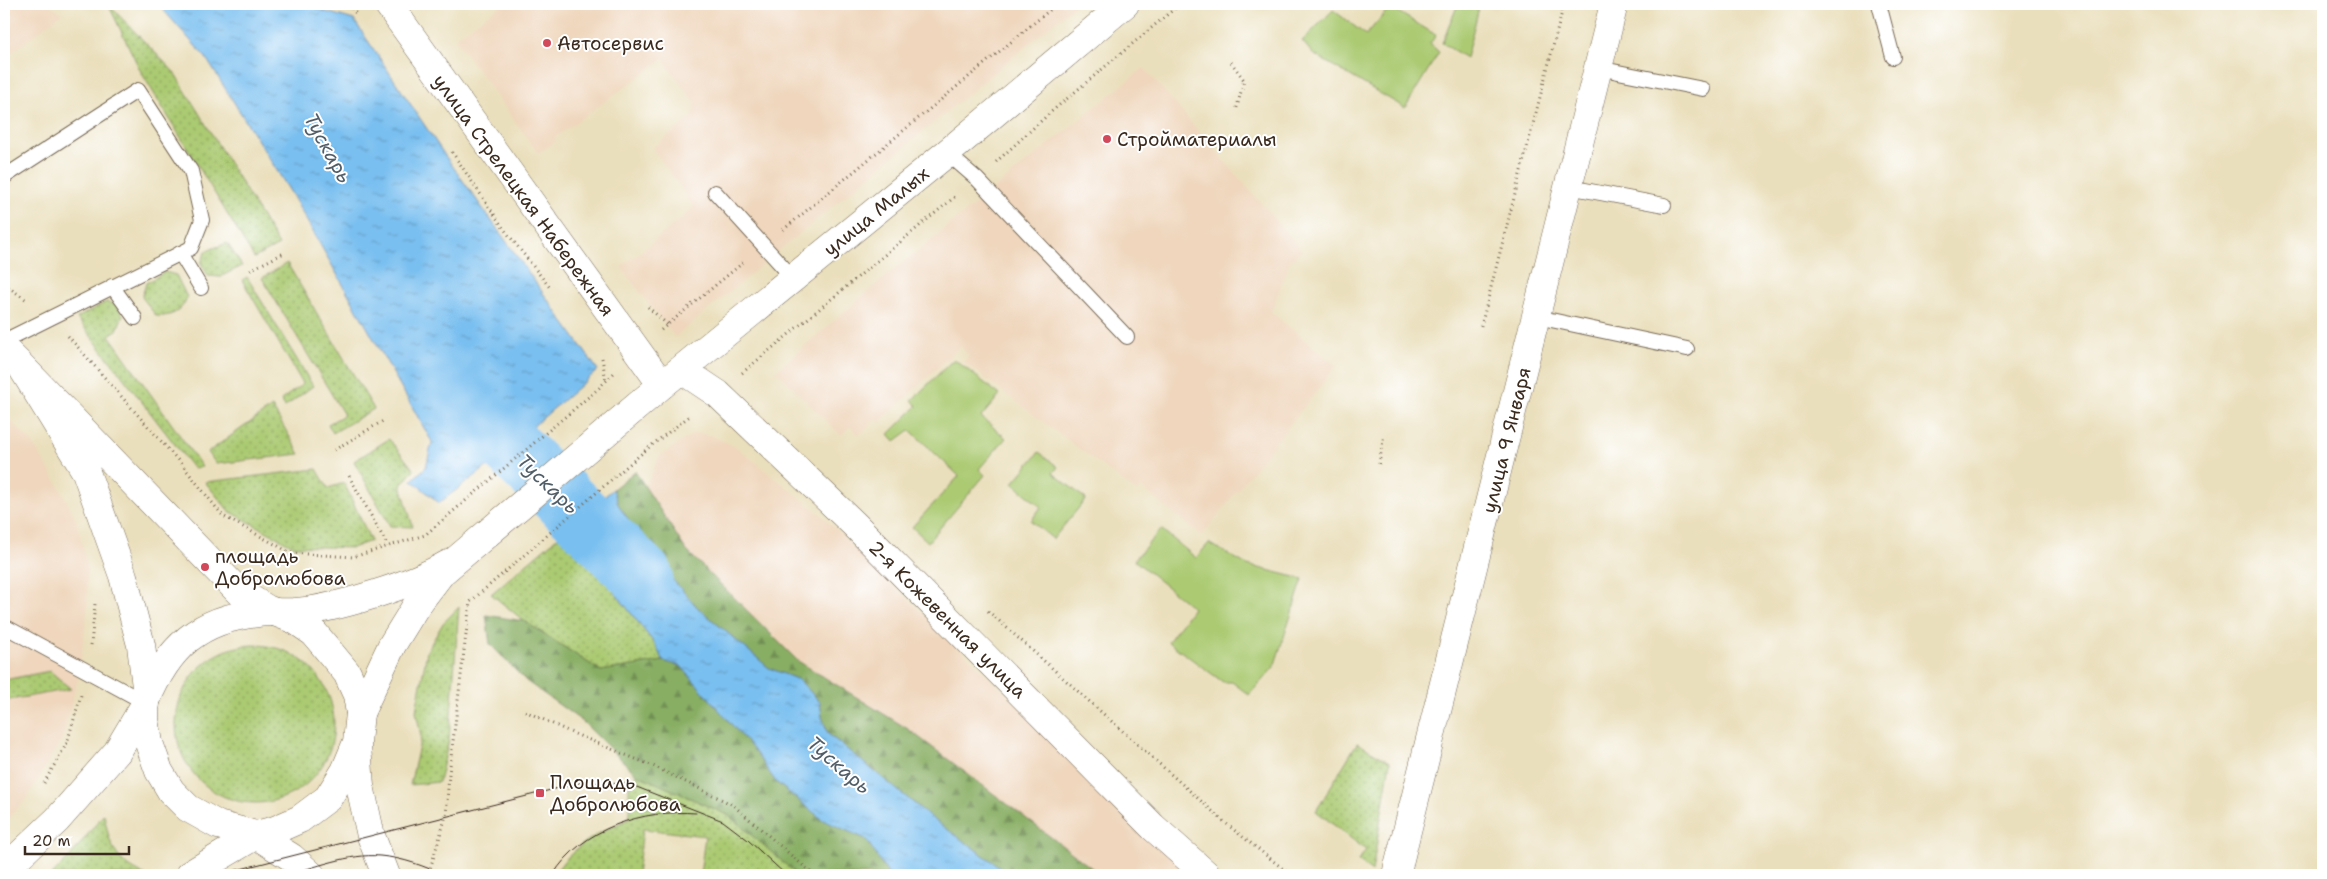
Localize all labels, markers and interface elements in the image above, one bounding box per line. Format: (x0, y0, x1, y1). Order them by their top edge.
place label: Автосервис (557, 31, 664, 56)
marker: Автосервис (541, 37, 553, 49)
street label: улица Стрелецкая Набережная (427, 69, 620, 321)
water label: Тускарь (298, 108, 358, 188)
place label: Стройматериалы (1117, 127, 1277, 152)
marker: Стройматериалы (1101, 133, 1113, 145)
street label: улица Малых (818, 161, 934, 262)
street label: улица 9 Января (1476, 365, 1537, 516)
water label: Тускарь (512, 448, 584, 520)
street label: 2-я Кожевенная улица (863, 535, 1032, 704)
place label: площадь Добролюбова (215, 544, 346, 591)
marker: площадь Добролюбова (199, 561, 211, 573)
water label: Тускарь (802, 730, 876, 800)
place label: Площадь Добролюбова (550, 770, 681, 817)
marker: Площадь Добролюбова (534, 787, 546, 799)
scale bar (25, 824, 129, 856)
text: 20 m (32, 831, 71, 851)

